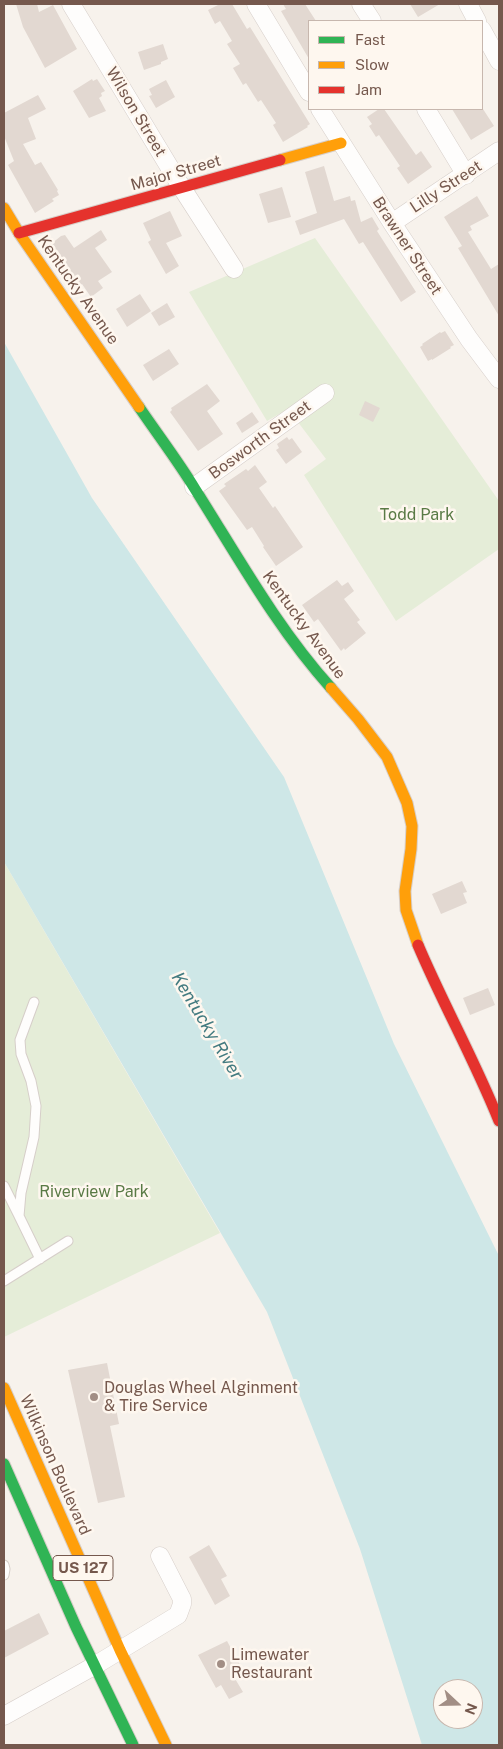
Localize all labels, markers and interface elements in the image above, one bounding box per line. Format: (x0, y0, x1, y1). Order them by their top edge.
legend (308, 20, 483, 110)
text: Fast (355, 31, 385, 48)
text: Slow (355, 56, 389, 73)
street label: Wilson Street (102, 64, 170, 160)
text: Jam (355, 81, 382, 98)
street label: Major Street (129, 151, 223, 195)
street label: Lilly Street (407, 157, 485, 217)
street label: Brawner Street (368, 193, 446, 299)
street label: Kentucky Avenue (33, 232, 123, 348)
street label: Bosworth Street (205, 397, 315, 483)
park label: Todd Park (380, 505, 454, 525)
street label: Kentucky Avenue (258, 567, 350, 683)
water label: Kentucky River (166, 968, 248, 1084)
park label: Riverview Park (39, 1182, 149, 1202)
place label: Douglas Wheel Alginment & Tire Service (104, 1378, 298, 1416)
marker: Douglas Wheel Alginment & Tire Service (88, 1391, 100, 1403)
street label: Wilkinson Boulevard (15, 1392, 95, 1538)
road number: US 127 (53, 1556, 113, 1580)
place label: Limewater Restaurant (231, 1645, 313, 1683)
marker: Limewater Restaurant (215, 1658, 227, 1670)
north arrow (433, 1679, 483, 1729)
text: N (462, 1701, 481, 1717)

